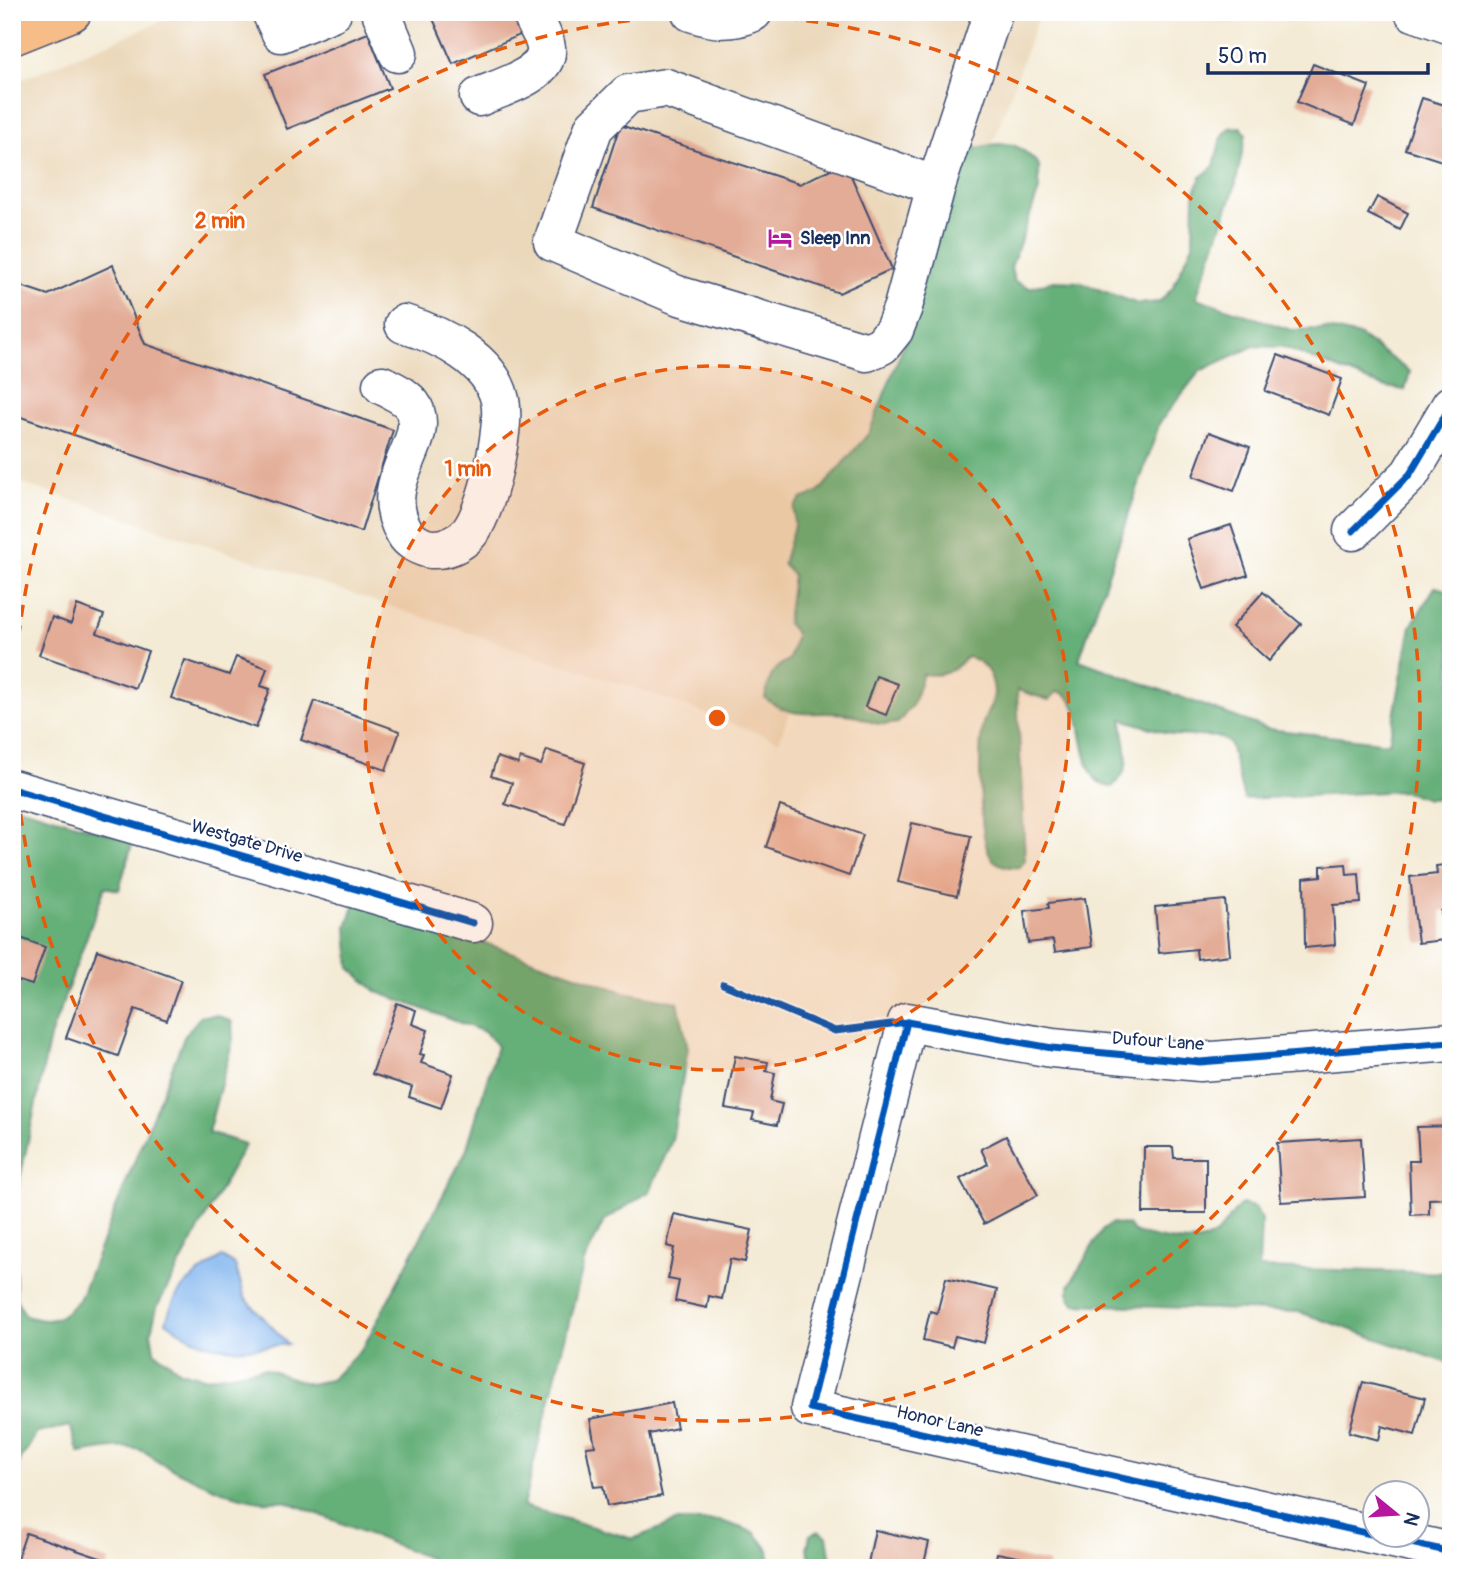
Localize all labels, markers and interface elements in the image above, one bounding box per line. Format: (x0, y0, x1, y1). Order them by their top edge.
scale bar (1208, 32, 1428, 76)
text: 50 m (1218, 43, 1267, 70)
text: 2 min (195, 208, 245, 235)
hotel icon: Sleep Inn (766, 224, 794, 252)
place label: Sleep Inn (800, 227, 870, 250)
text: 1 min (445, 456, 492, 483)
centre of rings (705, 706, 729, 730)
street label: Westgate Drive (188, 815, 305, 868)
street label: Dufour Lane (1111, 1027, 1205, 1056)
street label: Honor Lane (894, 1400, 986, 1443)
north arrow (1362, 1478, 1432, 1548)
text: N (1398, 1509, 1425, 1529)

